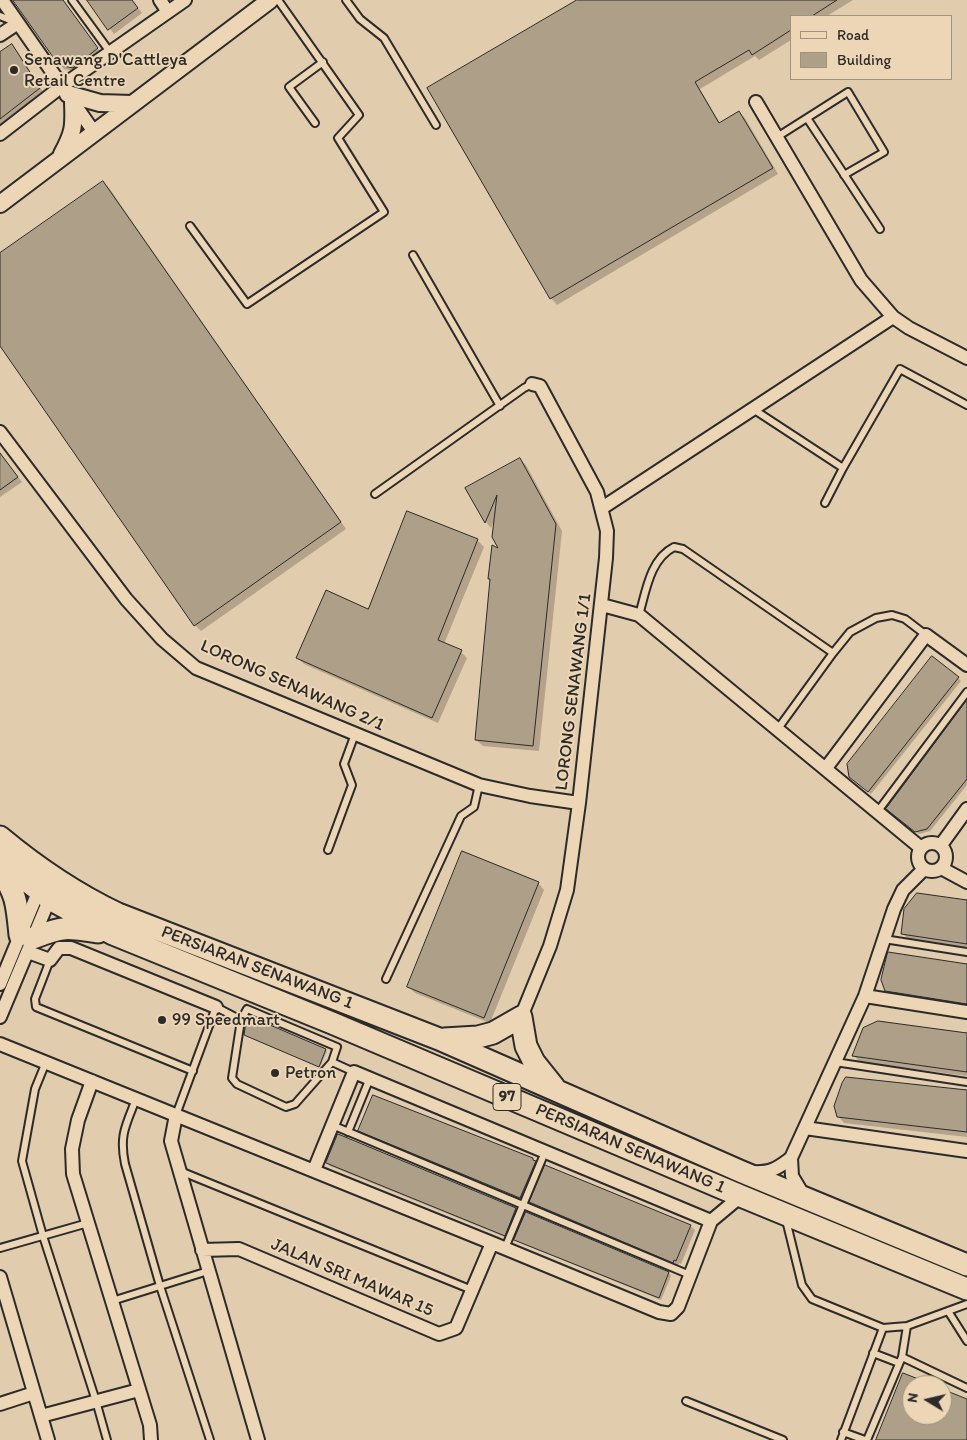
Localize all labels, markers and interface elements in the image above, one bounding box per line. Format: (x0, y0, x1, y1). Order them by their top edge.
legend (790, 15, 952, 80)
text: Road (837, 26, 869, 44)
place label: Senawang D'Cattleya Retail Centre (24, 49, 187, 92)
text: Building (837, 51, 891, 69)
marker: Senawang D'Cattleya Retail Centre (8, 64, 20, 76)
street label: LORONG SENAWANG 1/1 (551, 592, 597, 792)
street label: LORONG SENAWANG 2/1 (197, 636, 387, 736)
street label: PERSIARAN SENAWANG 1 (158, 921, 356, 1015)
place label: 99 Speedmart (172, 1009, 280, 1031)
marker: 99 Speedmart (156, 1014, 168, 1026)
place label: Petron (285, 1062, 336, 1084)
marker: Petron (269, 1067, 281, 1079)
road number: 97 (493, 1084, 521, 1110)
street label: PERSIARAN SENAWANG 1 (532, 1099, 728, 1199)
street label: JALAN SRI MAWAR 15 (268, 1234, 436, 1322)
north arrow (902, 1375, 952, 1425)
text: N (904, 1392, 922, 1404)

